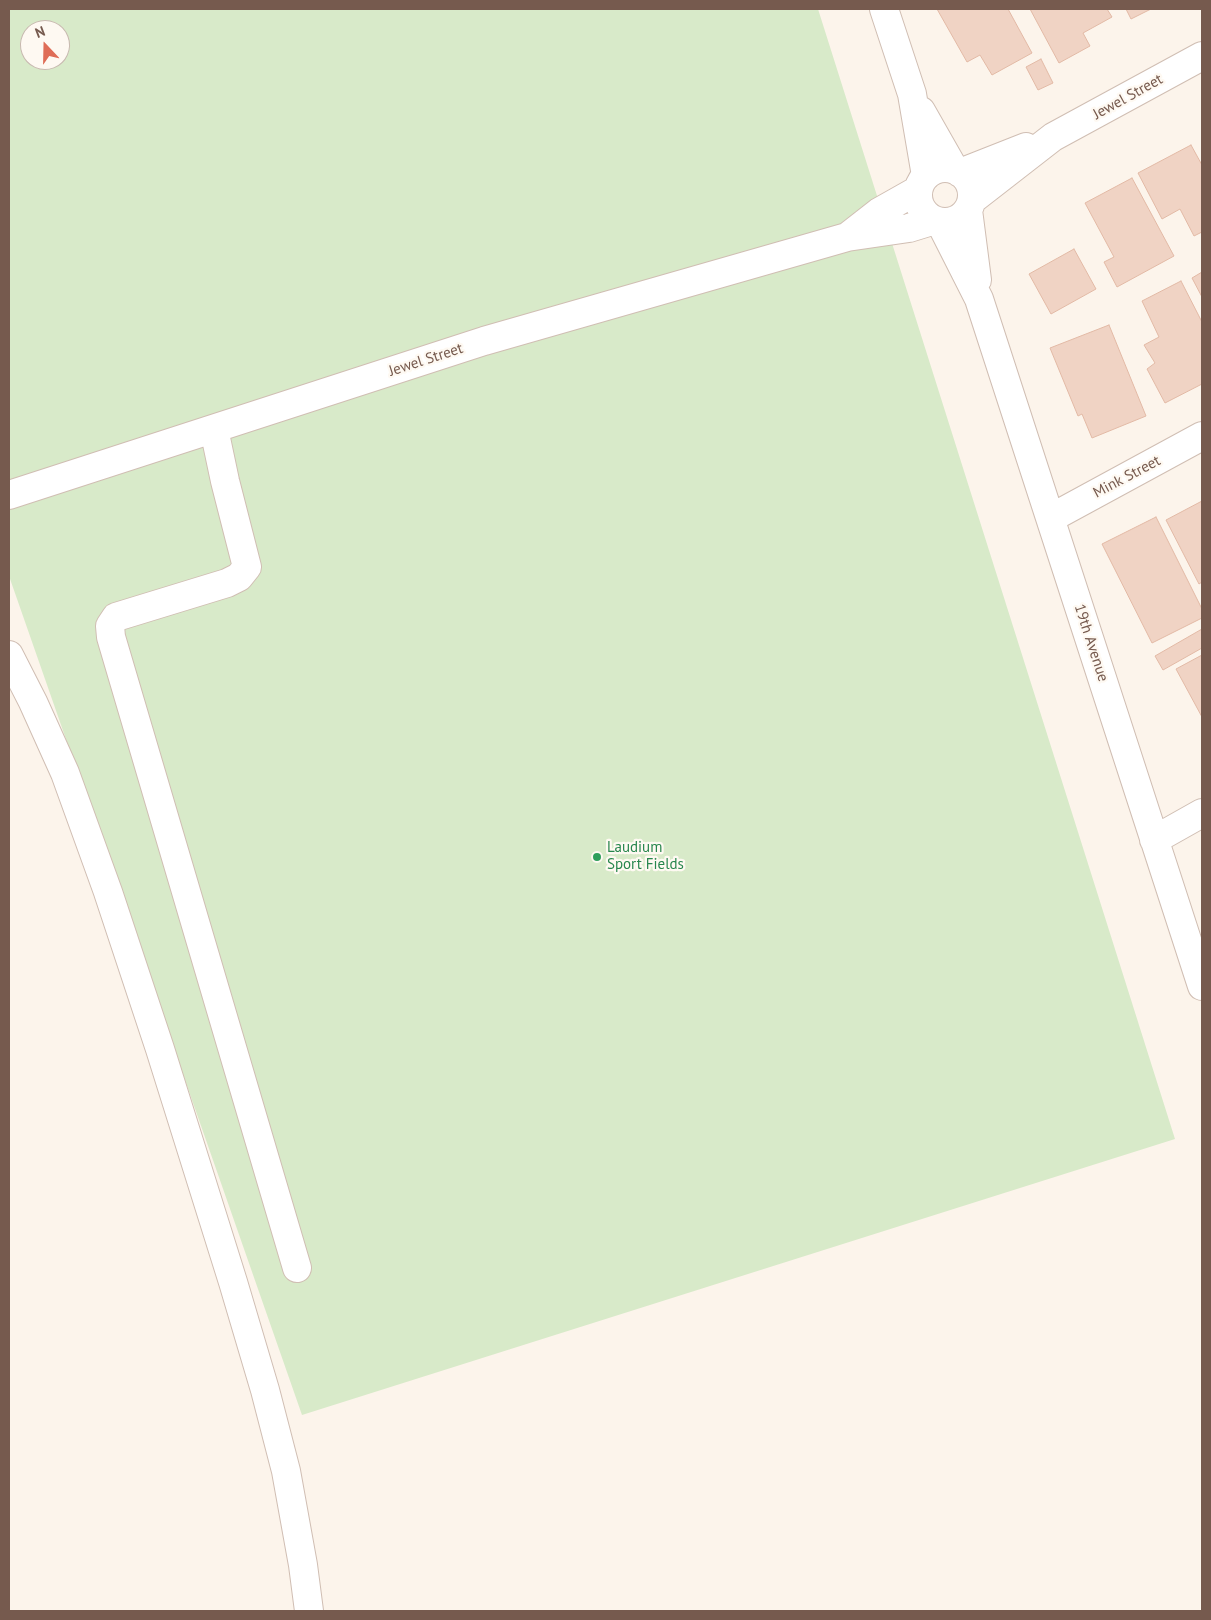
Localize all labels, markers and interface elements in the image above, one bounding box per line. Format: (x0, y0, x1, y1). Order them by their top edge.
north arrow (20, 20, 70, 70)
text: N (32, 22, 47, 42)
street label: Jewel Street (1090, 70, 1166, 124)
street label: Jewel Street (387, 340, 465, 380)
street label: Mink Street (1090, 452, 1164, 502)
street label: 19th Avenue (1070, 602, 1112, 684)
place label: Laudium Sport Fields (607, 839, 684, 874)
marker: Laudium Sport Fields (591, 851, 603, 863)

